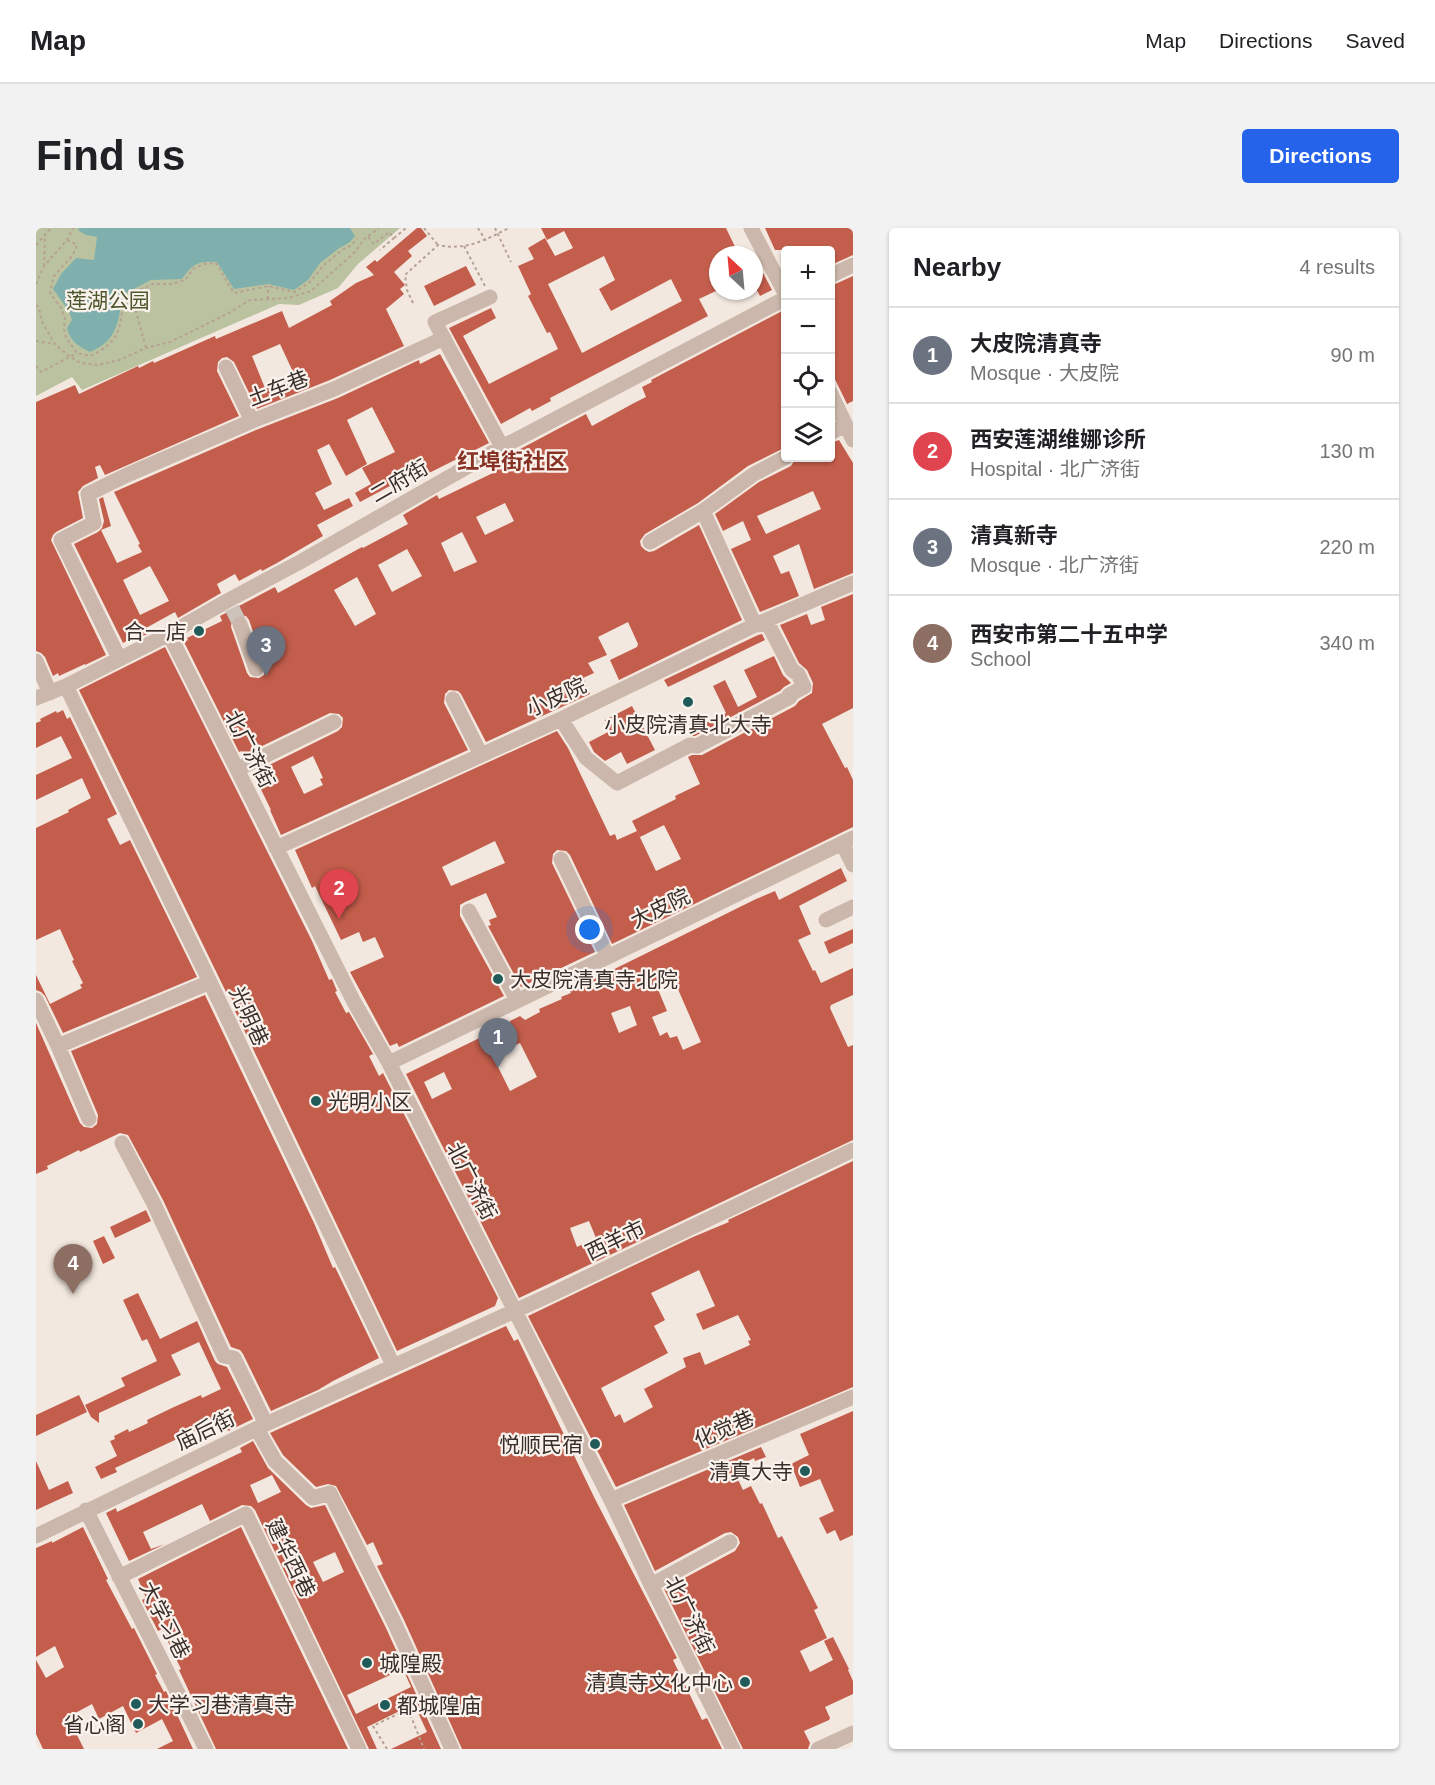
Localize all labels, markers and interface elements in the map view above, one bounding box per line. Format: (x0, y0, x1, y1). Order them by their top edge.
text: Map (30, 25, 86, 56)
text: Map (1145, 29, 1186, 52)
text: Directions (1219, 29, 1312, 52)
text: Saved (1345, 29, 1405, 52)
button: Directions (1242, 129, 1399, 183)
text: Find us (36, 132, 185, 179)
north arrow (709, 246, 763, 300)
map controls (781, 246, 835, 462)
button: + (781, 246, 835, 300)
text: Nearby (913, 252, 1001, 282)
text: 4 results (1299, 256, 1375, 278)
park label: 莲湖公园 (66, 289, 150, 312)
button: − (781, 300, 835, 354)
text: 大皮院清真寺 (970, 331, 1102, 356)
text: 1 (927, 344, 938, 366)
text: 90 m (1331, 344, 1375, 366)
button: locate (781, 354, 835, 408)
text: Mosque · 大皮院 (970, 362, 1119, 384)
street label: 土车巷 (244, 366, 312, 410)
button: layers (781, 408, 835, 462)
text: 西安莲湖维娜诊所 (970, 427, 1146, 452)
text: 2 (927, 440, 938, 462)
text: 130 m (1319, 440, 1375, 462)
district label: 红埠街社区 (457, 449, 567, 474)
street label: 二府街 (366, 455, 432, 507)
text: Hospital · 北广济街 (970, 458, 1140, 480)
text: 清真新寺 (970, 523, 1058, 548)
text: 3 (927, 536, 938, 558)
text: 220 m (1319, 536, 1375, 558)
text: Mosque · 北广济街 (970, 554, 1139, 576)
place label: 合一店 (124, 620, 187, 643)
text: 西安市第二十五中学 (970, 622, 1168, 647)
marker: 合一店 (192, 624, 206, 638)
pin: 3 (246, 626, 286, 676)
text: 4 (927, 632, 938, 654)
text: 340 m (1319, 632, 1375, 654)
text: School (970, 648, 1031, 670)
street label: 小皮院 (523, 673, 589, 721)
marker: 小皮院清真北大寺 (681, 695, 695, 709)
street label: 北广济街 (221, 706, 279, 792)
place label: 小皮院清真北大寺 (604, 713, 772, 736)
pin: 2 (320, 870, 358, 919)
street label: 大皮院 (627, 884, 693, 932)
your location (575, 915, 604, 944)
place label: 大皮院清真寺北院 (510, 968, 678, 991)
marker: 大皮院清真寺北院 (491, 972, 505, 986)
street label: 光明巷 (225, 983, 273, 1049)
pin: 1 (478, 1018, 518, 1068)
place label: 光明小区 (328, 1090, 412, 1113)
marker: 光明小区 (309, 1094, 323, 1108)
street label: 北广济街 (443, 1138, 501, 1224)
street label: 西羊市 (582, 1216, 648, 1264)
pin: 4 (54, 1244, 93, 1294)
street label: 庙后街 (172, 1406, 238, 1454)
street label: 化觉巷 (691, 1406, 757, 1452)
place label: 悦顺民宿 (499, 1433, 583, 1456)
marker: 悦顺民宿 (588, 1437, 602, 1451)
place label: 清真大寺 (709, 1460, 793, 1483)
marker: 清真大寺 (798, 1464, 812, 1478)
street label: 建华西巷 (262, 1515, 320, 1601)
street label: 北广济街 (661, 1572, 719, 1658)
street label: 大学习巷 (136, 1577, 194, 1663)
place label: 城隍殿 (379, 1652, 442, 1675)
marker: 城隍殿 (360, 1656, 374, 1670)
place label: 清真寺文化中心 (586, 1671, 733, 1694)
marker: 清真寺文化中心 (738, 1675, 752, 1689)
place label: 大学习巷清真寺 (148, 1693, 295, 1716)
place label: 都城隍庙 (397, 1694, 481, 1717)
marker: 大学习巷清真寺 (129, 1697, 143, 1711)
marker: 都城隍庙 (378, 1698, 392, 1712)
place label: 省心阁 (63, 1713, 126, 1736)
marker: 省心阁 (131, 1717, 145, 1731)

